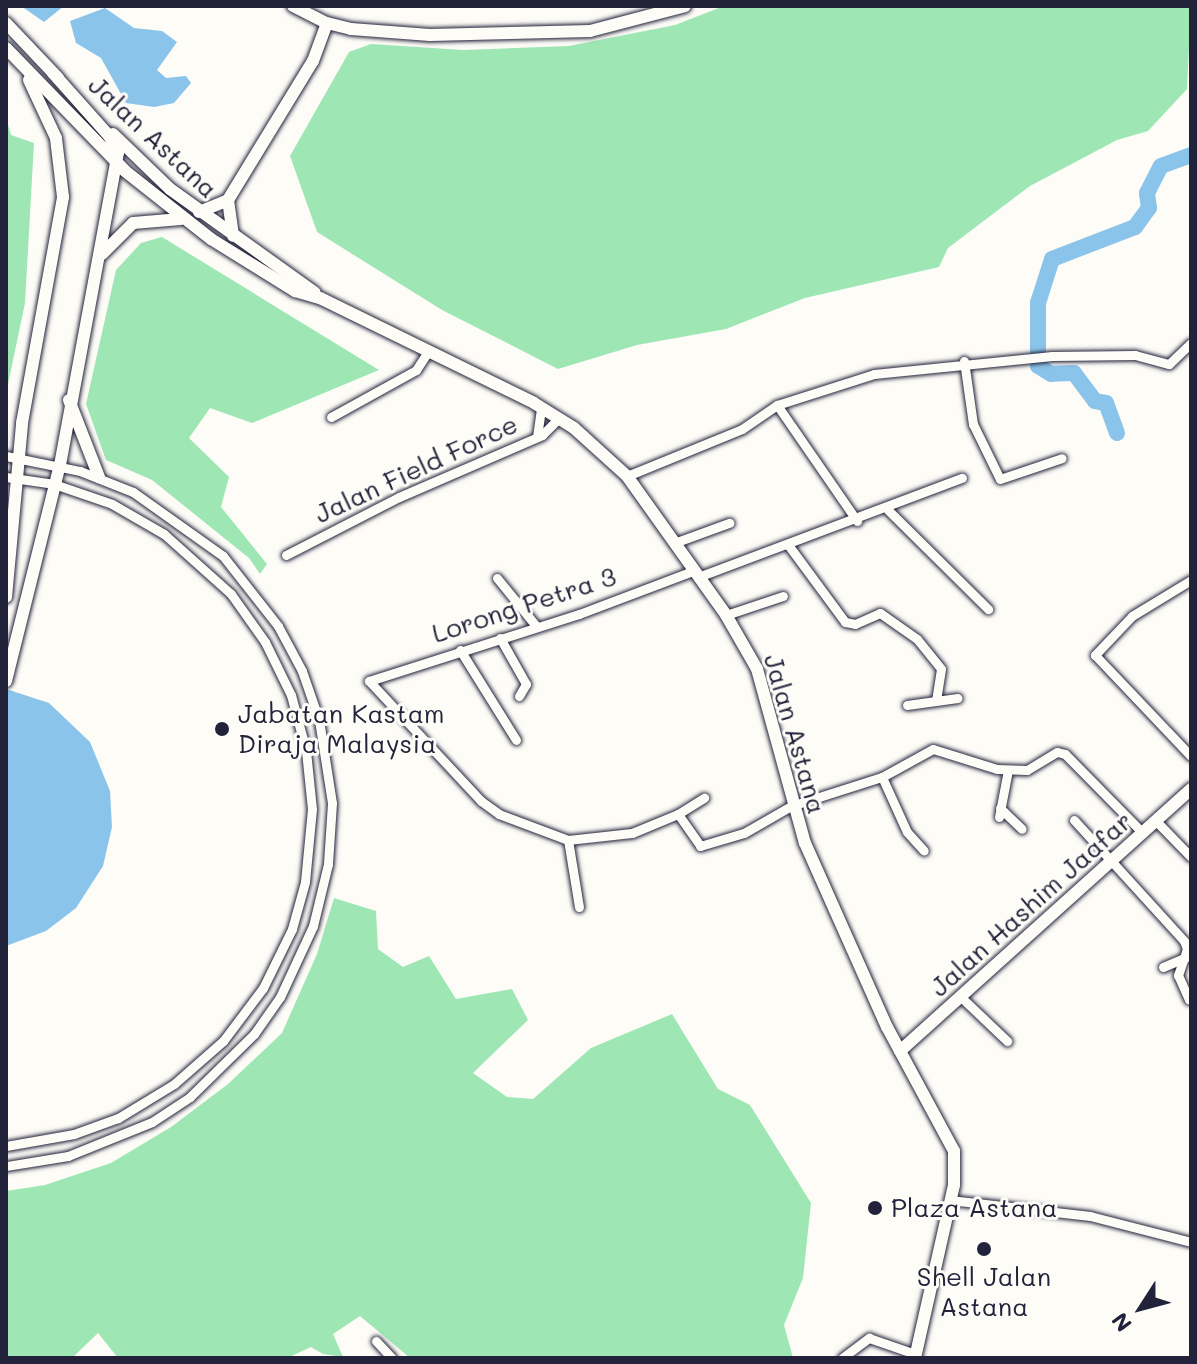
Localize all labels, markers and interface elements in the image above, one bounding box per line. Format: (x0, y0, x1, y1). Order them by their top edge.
street label: Jalan Astana (82, 69, 224, 205)
street label: Jalan Field Force (310, 408, 522, 530)
street label: Lorong Petra 3 (428, 561, 620, 649)
street label: Jalan Astana (757, 650, 833, 818)
place label: Jabatan Kastam Diraja Malaysia (238, 698, 445, 760)
marker: Jabatan Kastam Diraja Malaysia (213, 720, 231, 738)
street label: Jalan Hashim Jaafar (924, 805, 1138, 1003)
place label: Plaza Astana (891, 1192, 1057, 1224)
marker: Plaza Astana (866, 1199, 884, 1217)
marker: Shell Jalan Astana (975, 1240, 993, 1258)
place label: Shell Jalan Astana (917, 1261, 1051, 1322)
north arrow (1101, 1268, 1181, 1348)
text: N (1105, 1307, 1138, 1338)

